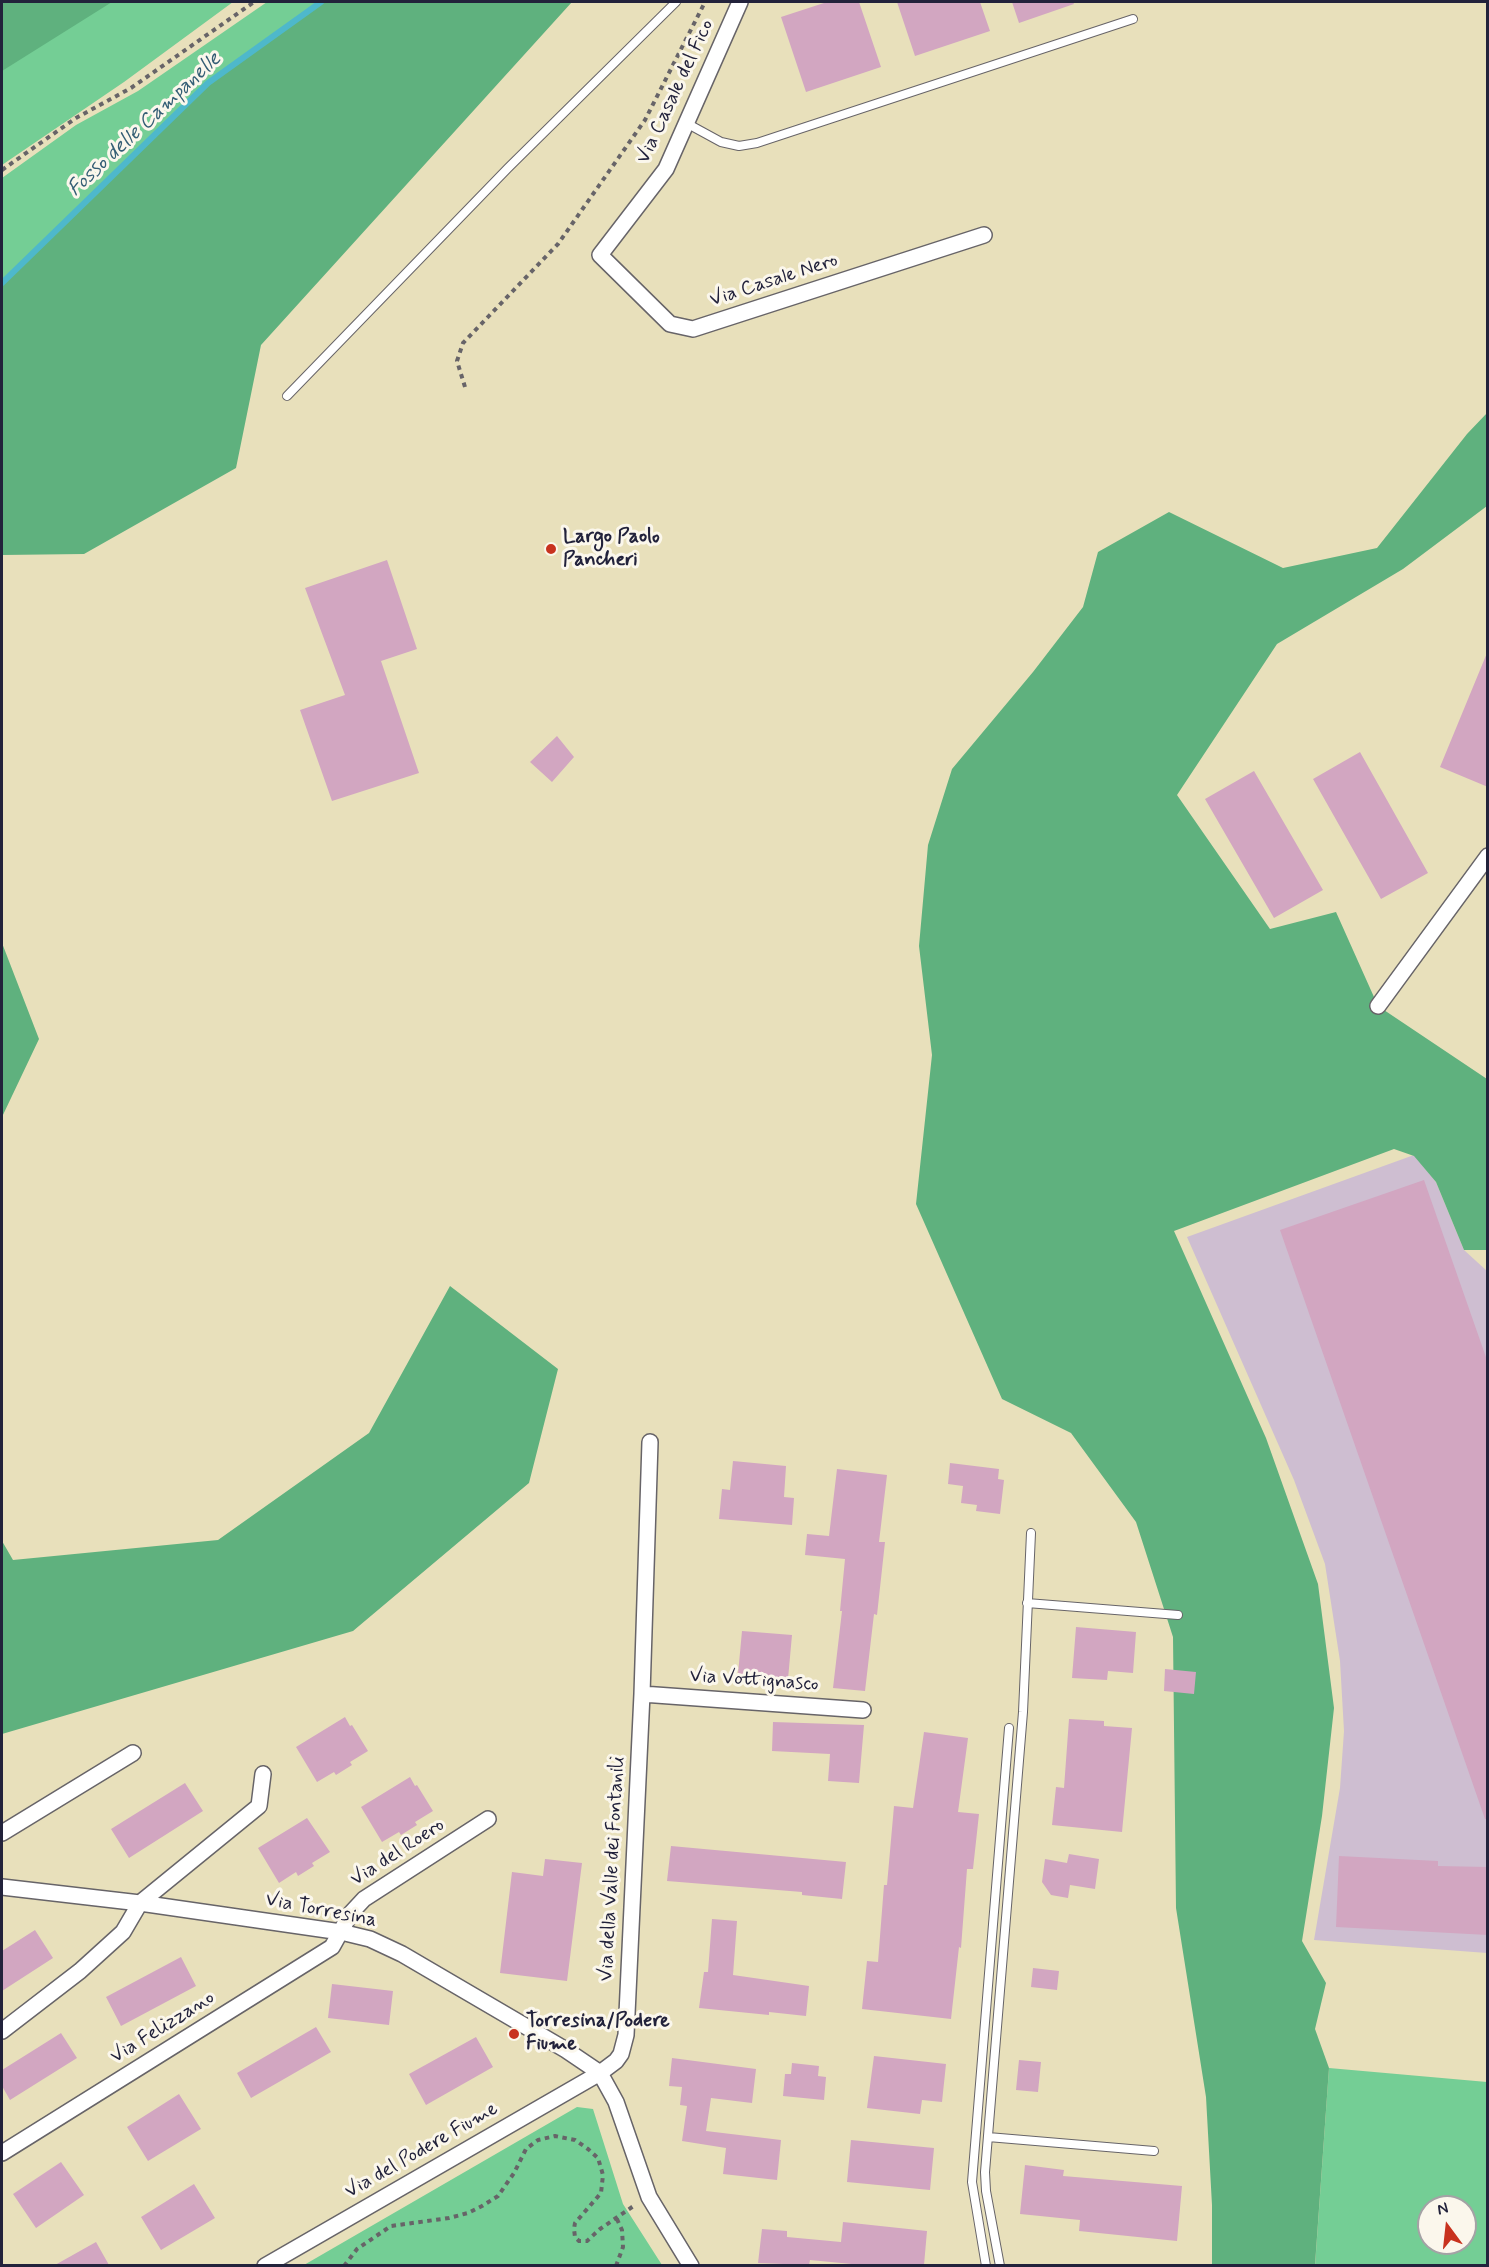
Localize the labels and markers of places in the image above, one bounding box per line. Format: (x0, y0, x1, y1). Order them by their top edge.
place label: Largo Paolo Pancheri (563, 526, 660, 573)
marker: Largo Paolo Pancheri (544, 542, 558, 556)
place label: Torresina/Podere Fiume (526, 2010, 670, 2057)
marker: Torresina/Podere Fiume (507, 2027, 521, 2041)

